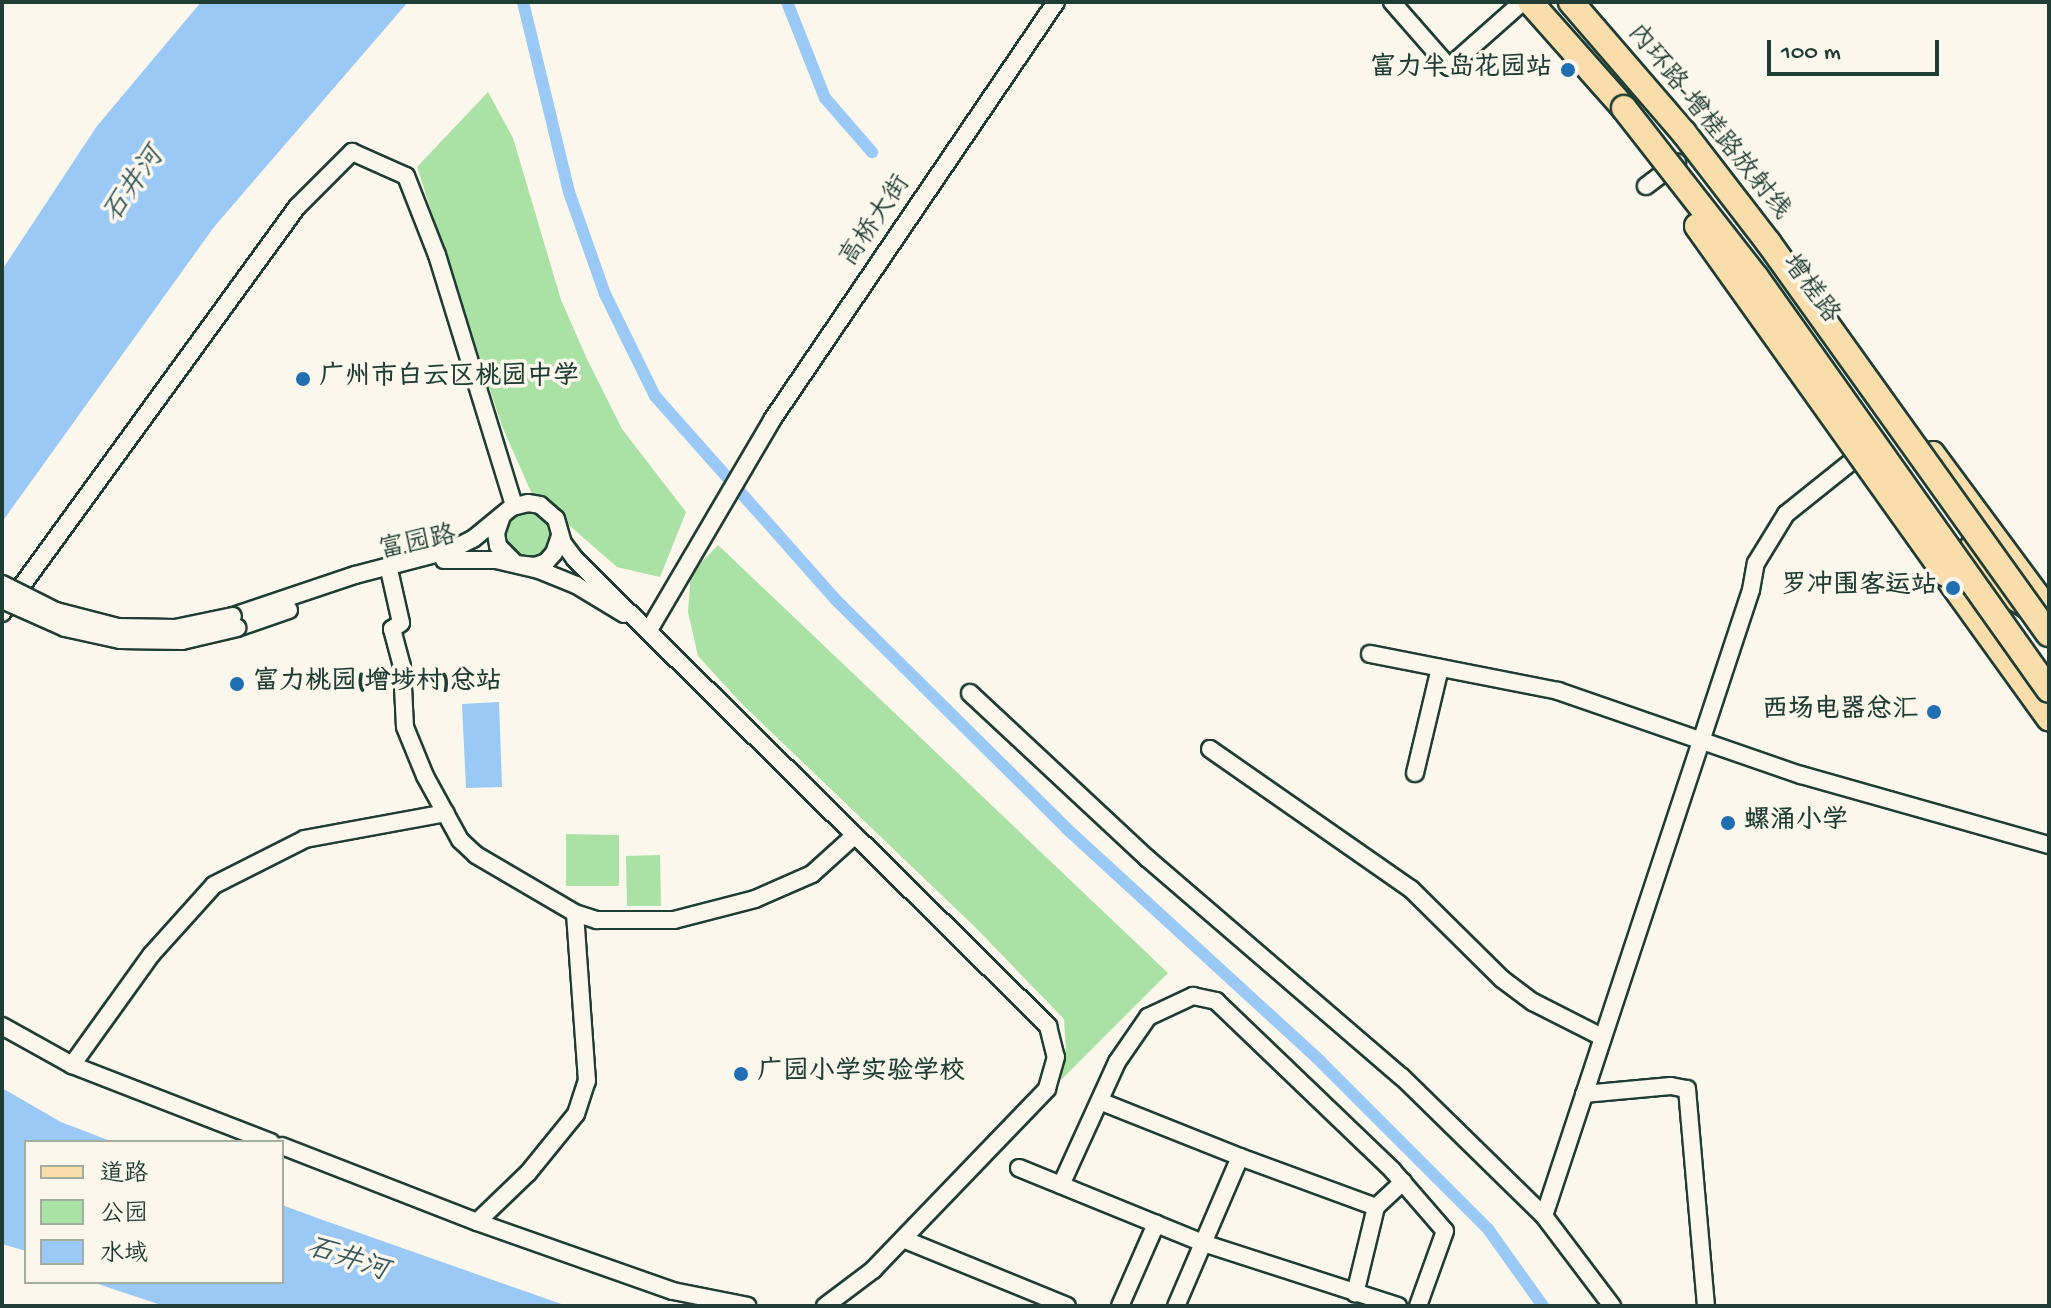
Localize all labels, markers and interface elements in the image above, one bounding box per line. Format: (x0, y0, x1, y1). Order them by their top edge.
street label: 内环路-增槎路放射线 (1619, 19, 1795, 227)
scale bar (1771, 24, 1943, 74)
text: 100 m (1781, 39, 1841, 68)
place label: 富力半岛花园站 (1370, 54, 1552, 86)
marker: 富力半岛花园站 (1559, 61, 1577, 79)
water label: 石井河 (97, 142, 173, 230)
street label: 高桥大街 (835, 170, 919, 274)
street label: 增槎路 (1773, 249, 1845, 331)
place label: 广州市白云区桃园中学 (319, 363, 579, 395)
marker: 广州市白云区桃园中学 (294, 370, 312, 388)
street label: 富园路 (377, 522, 459, 568)
place label: 罗冲围客运站 (1781, 572, 1937, 604)
marker: 罗冲围客运站 (1944, 579, 1962, 597)
place label: 富力桃园(增埗村)总站 (253, 668, 502, 700)
marker: 富力桃园(增埗村)总站 (228, 675, 246, 693)
place label: 西场电器总汇 (1762, 696, 1918, 728)
marker: 西场电器总汇 (1925, 703, 1943, 721)
place label: 螺涌小学 (1744, 807, 1848, 839)
marker: 螺涌小学 (1719, 814, 1737, 832)
place label: 广园小学实验学校 (757, 1058, 965, 1090)
marker: 广园小学实验学校 (732, 1065, 750, 1083)
legend (24, 1140, 284, 1284)
text: 道路 (100, 1161, 148, 1190)
text: 公园 (100, 1201, 148, 1230)
water label: 石井河 (302, 1232, 392, 1290)
text: 水域 (100, 1241, 148, 1270)

